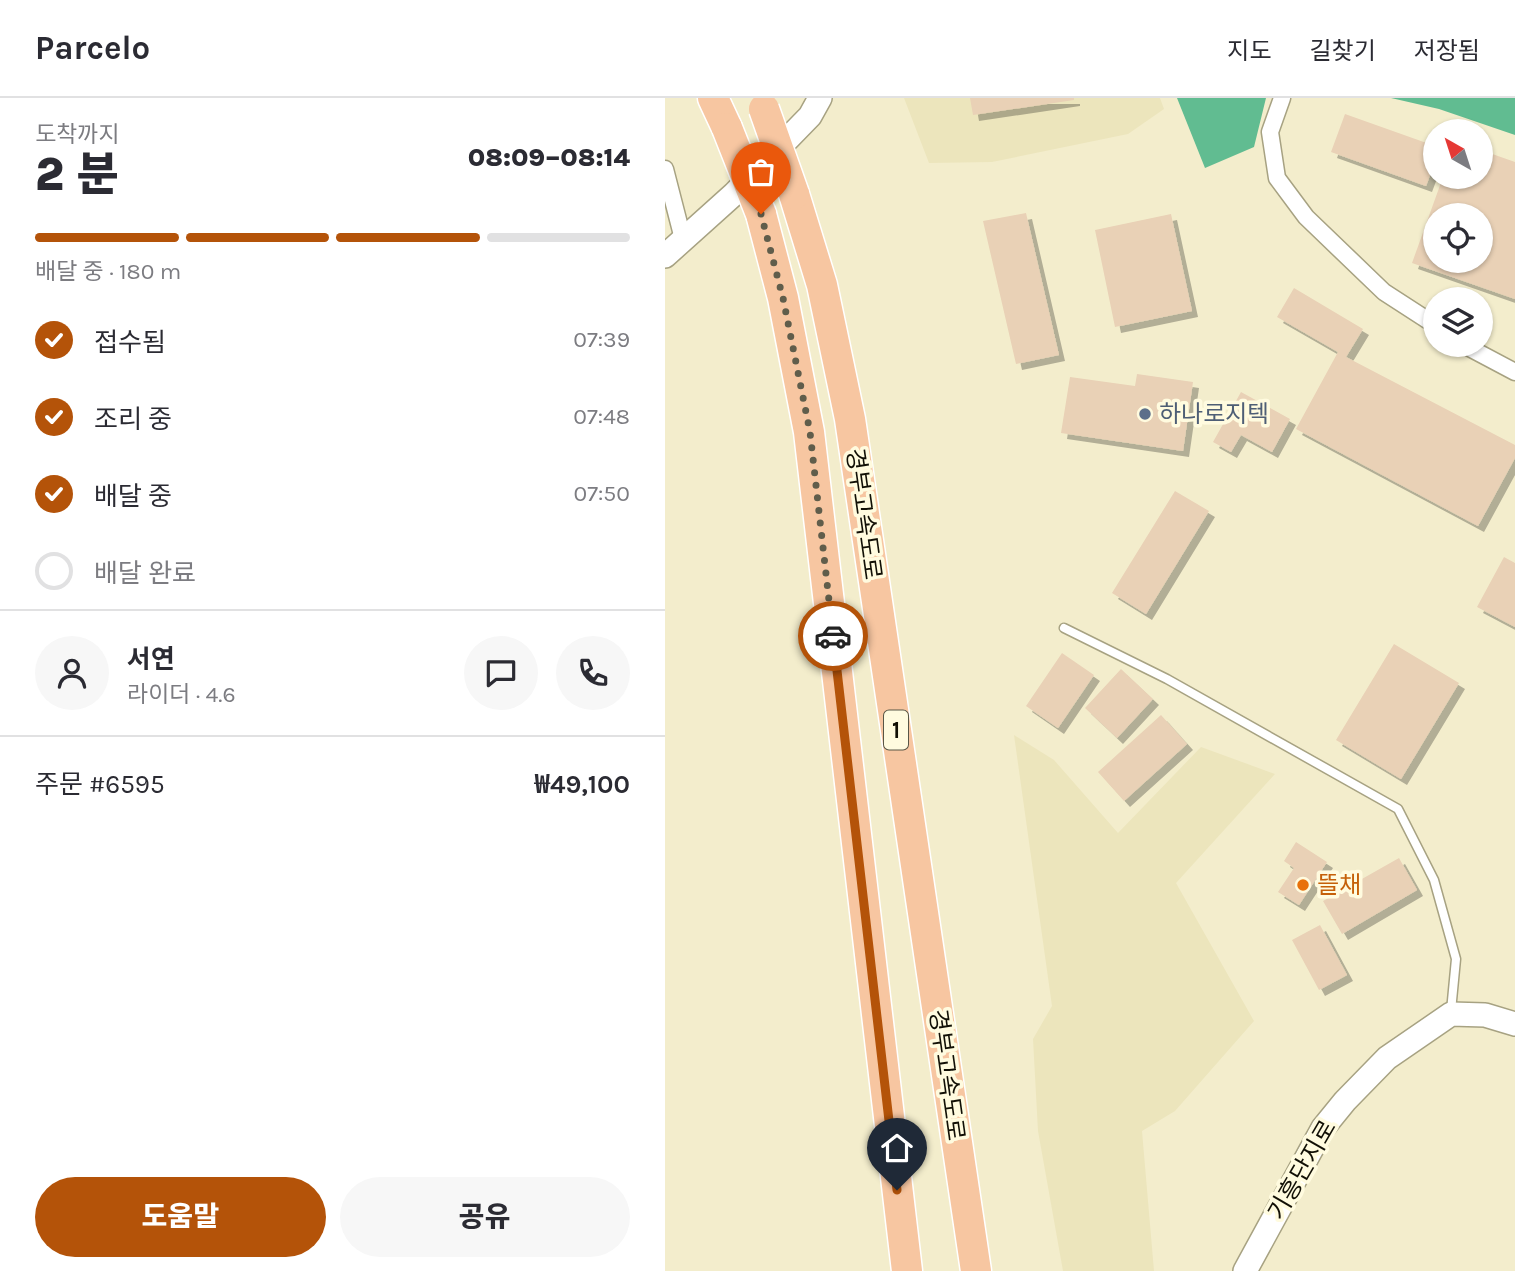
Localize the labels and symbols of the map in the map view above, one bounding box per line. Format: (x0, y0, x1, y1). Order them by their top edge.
north arrow (1423, 119, 1493, 189)
pin (731, 142, 791, 214)
place label: 하나로지텍 (1159, 400, 1269, 428)
marker: 하나로지텍 (1137, 406, 1153, 422)
street label: 경부고속도로 (841, 446, 887, 582)
courier (798, 601, 868, 671)
road number: 1 (884, 710, 908, 750)
place label: 뜰채 (1317, 871, 1361, 899)
marker: 뜰채 (1295, 877, 1311, 893)
street label: 경부고속도로 (924, 1007, 970, 1143)
street label: 기흥단지로 (1262, 1115, 1342, 1225)
pin (867, 1118, 927, 1190)

